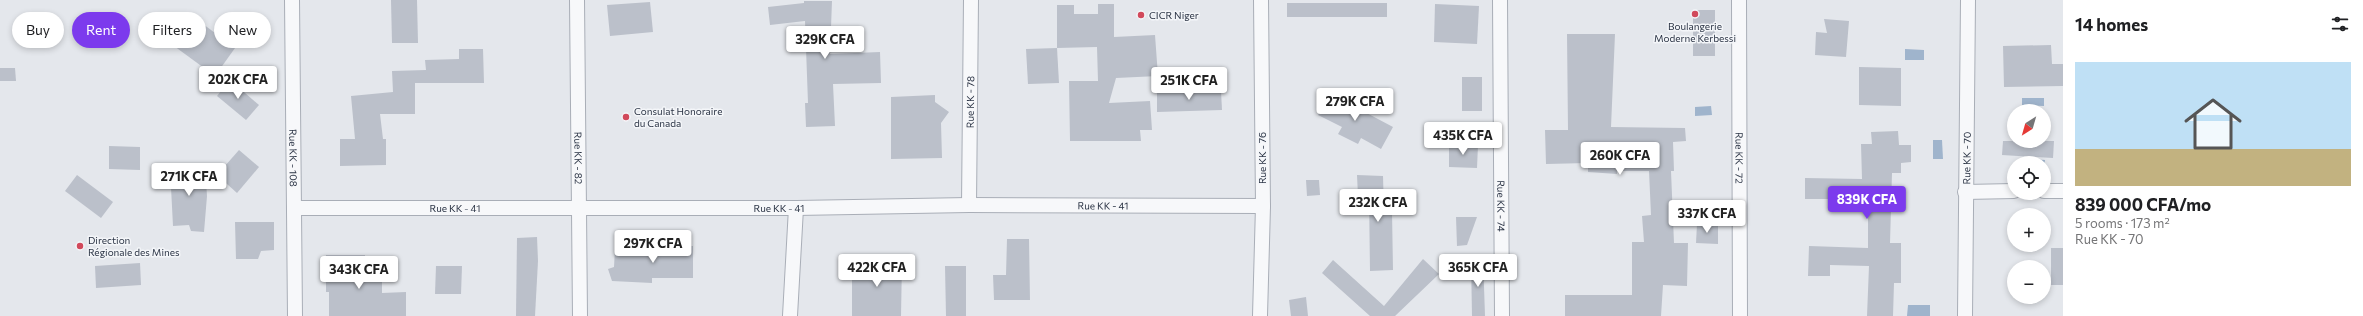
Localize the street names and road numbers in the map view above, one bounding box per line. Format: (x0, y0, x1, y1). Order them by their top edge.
street label: Rue KK - 78 (964, 76, 976, 128)
street label: Rue KK - 108 (287, 129, 300, 187)
street label: Rue KK - 82 (572, 132, 585, 185)
street label: Rue KK - 76 (1256, 132, 1268, 184)
street label: Rue KK - 72 (1733, 132, 1746, 184)
street label: Rue KK - 70 (1960, 132, 1973, 184)
street label: Rue KK - 74 (1495, 180, 1507, 232)
street label: Rue KK - 41 (1077, 199, 1128, 212)
street label: Rue KK - 41 (430, 202, 480, 214)
street label: Rue KK - 41 (754, 202, 805, 214)

